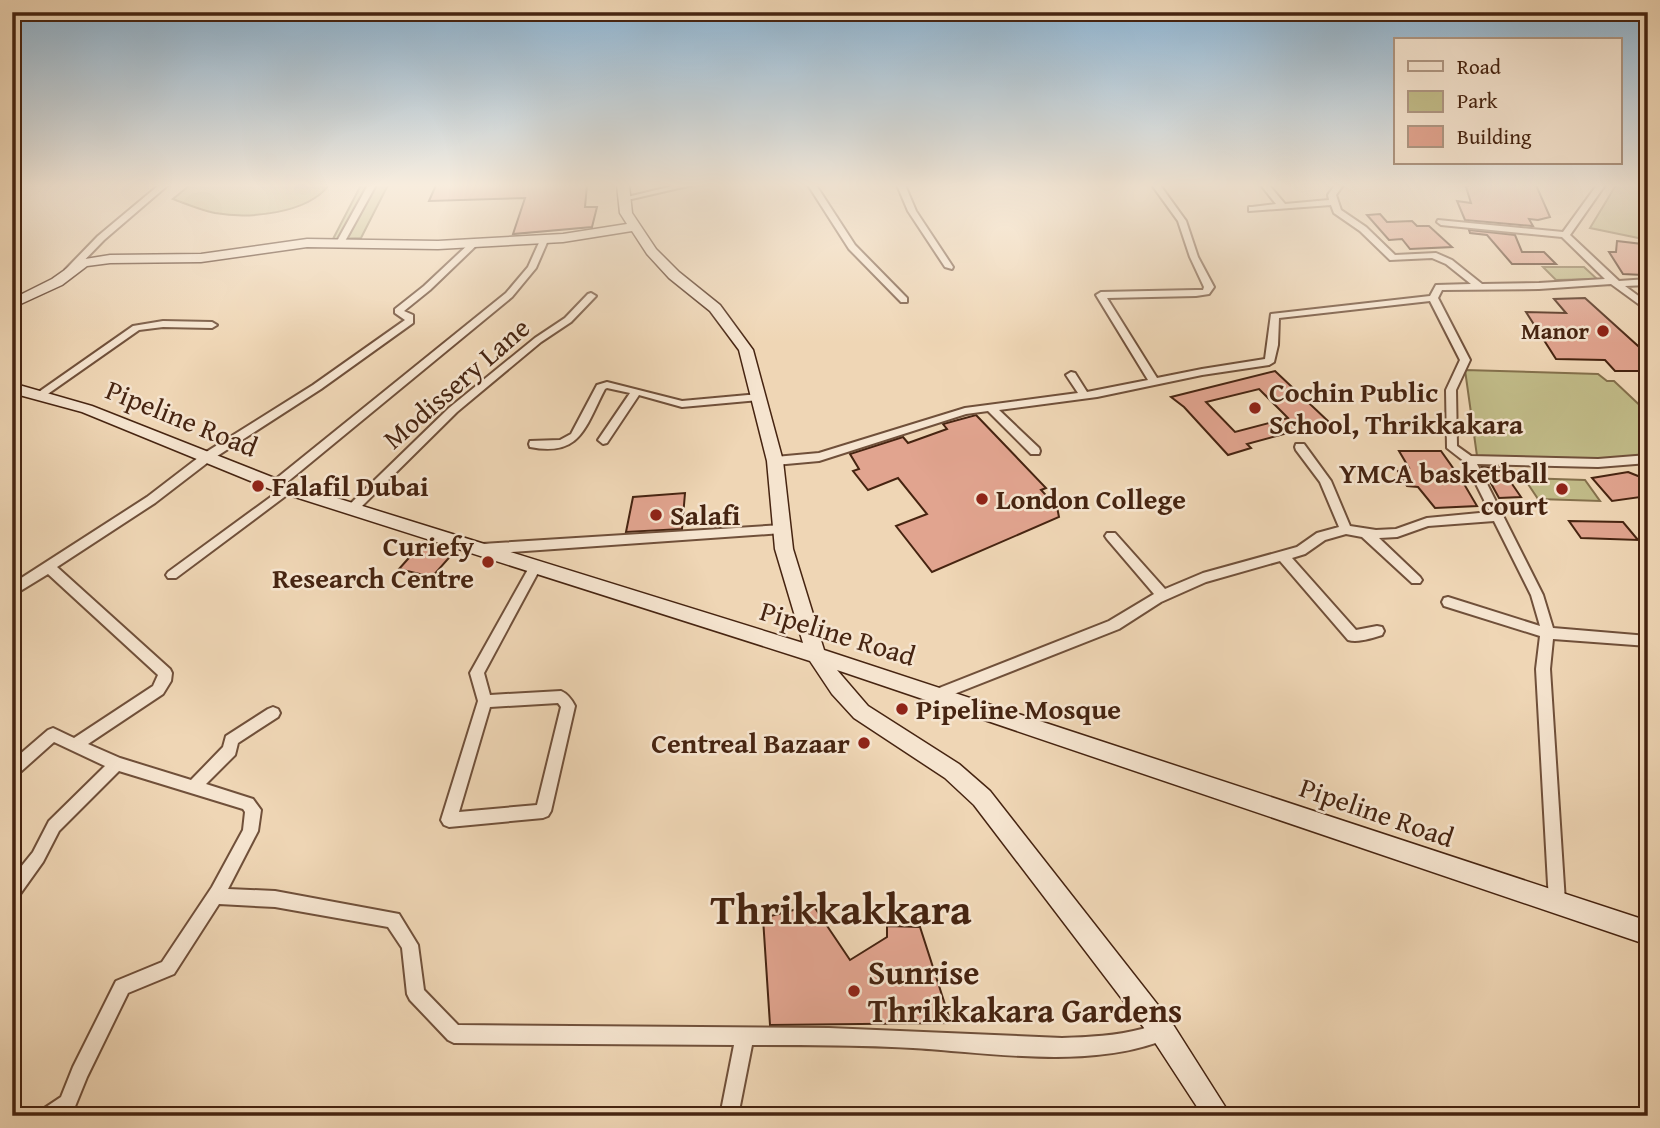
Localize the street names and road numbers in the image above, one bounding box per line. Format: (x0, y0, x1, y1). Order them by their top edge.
street label: Modissery Lane (373, 307, 538, 458)
street label: Pipeline Road (100, 368, 264, 467)
street label: Pipeline Road (755, 589, 921, 676)
street label: Pipeline Road (1295, 766, 1460, 857)

